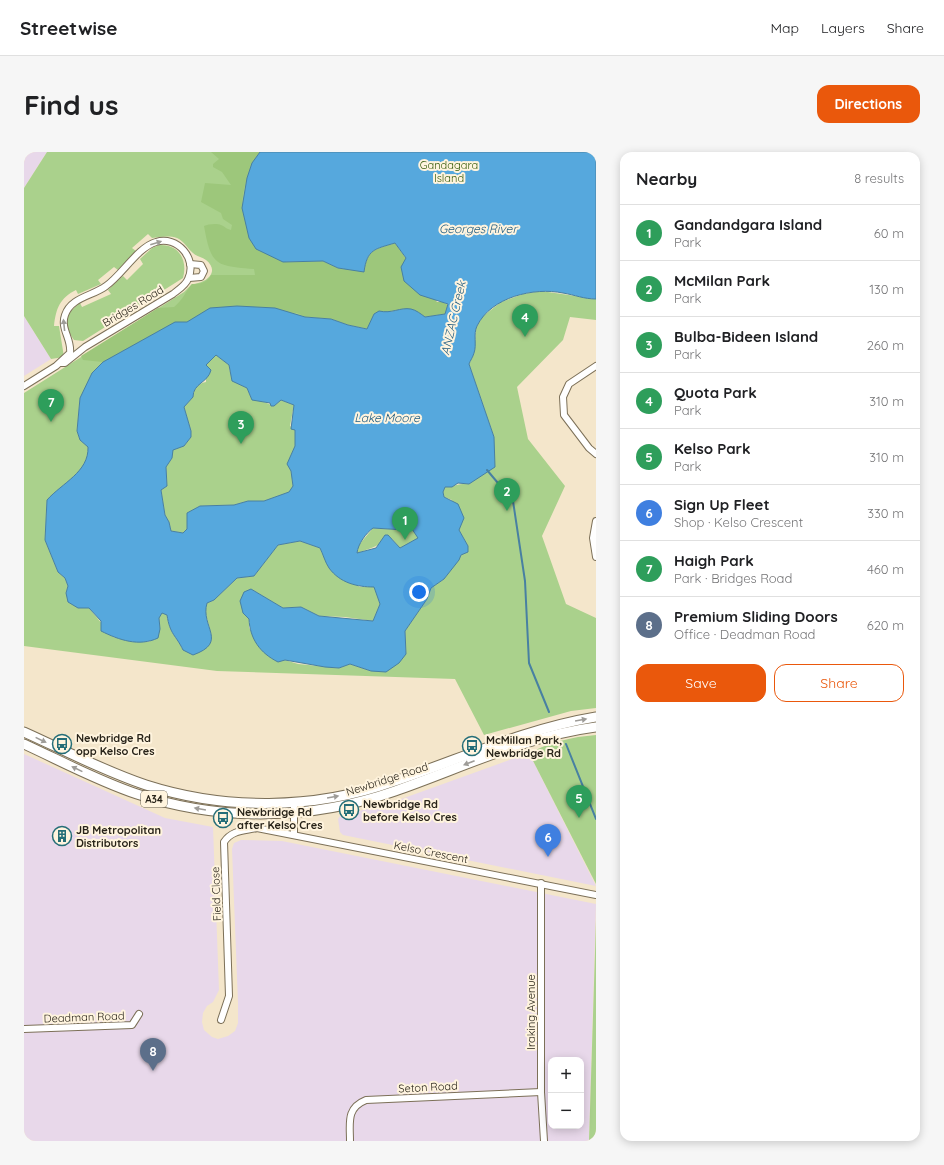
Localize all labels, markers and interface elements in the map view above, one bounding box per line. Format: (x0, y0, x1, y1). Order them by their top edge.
text: Streetwise (20, 16, 117, 40)
text: Map (770, 19, 799, 37)
text: Layers (821, 19, 865, 37)
text: Share (887, 19, 924, 37)
button: Directions (817, 85, 920, 123)
text: Find us (24, 87, 118, 122)
park label: Gandagara Island (420, 158, 478, 185)
text: Nearby (636, 168, 697, 189)
text: 8 results (854, 170, 904, 186)
text: Gandandgara Island (674, 215, 822, 234)
water label: Georges River (439, 221, 518, 236)
text: 1 (646, 225, 652, 241)
text: 60 m (874, 225, 904, 241)
text: Park (674, 234, 702, 250)
one-way arrow (151, 239, 163, 245)
text: McMilan Park (674, 271, 770, 290)
water label: ANZAC Creek (437, 278, 469, 356)
text: 2 (645, 281, 653, 297)
text: 130 m (869, 281, 904, 297)
street label: Bridges Road (100, 282, 166, 330)
text: Park (674, 290, 702, 306)
pin: 4 (512, 304, 538, 337)
one-way arrow (61, 319, 68, 331)
text: Bulba-Bideen Island (674, 327, 818, 346)
text: 3 (646, 337, 652, 353)
text: 260 m (867, 337, 904, 353)
text: Park (674, 346, 702, 362)
text: Quota Park (674, 383, 757, 402)
pin: 7 (38, 389, 64, 422)
text: 4 (645, 393, 653, 409)
text: 310 m (869, 393, 904, 409)
text: Park (674, 402, 702, 418)
water label: Lake Moore (354, 410, 421, 425)
pin: 3 (228, 411, 254, 444)
text: Kelso Park (674, 439, 751, 458)
text: 5 (645, 449, 653, 465)
text: 310 m (869, 449, 904, 465)
text: Park (674, 458, 702, 474)
pin: 2 (494, 478, 520, 511)
text: Sign Up Fleet (674, 495, 770, 514)
text: 6 (645, 505, 653, 521)
text: 330 m (867, 505, 904, 521)
pin: 1 (392, 507, 418, 540)
text: Shop · Kelso Crescent (674, 514, 803, 530)
text: Haigh Park (674, 551, 754, 570)
text: 7 (645, 561, 653, 577)
text: 460 m (867, 561, 904, 577)
text: Park · Bridges Road (674, 570, 792, 586)
your location (409, 582, 429, 602)
text: Premium Sliding Doors (674, 607, 838, 626)
text: 8 (645, 617, 653, 633)
text: 620 m (867, 617, 904, 633)
text: Office · Deadman Road (674, 626, 815, 642)
button: Save (636, 664, 766, 702)
button: Share (774, 664, 904, 702)
one-way arrow (575, 716, 587, 722)
place label: Newbridge Rd opp Kelso Cres (76, 731, 155, 758)
bus stop icon: Newbridge Rd opp Kelso Cres (51, 733, 73, 755)
place label: McMillan Park, Newbridge Rd (486, 733, 562, 760)
bus stop icon: McMillan Park, Newbridge Rd (461, 735, 483, 757)
one-way arrow (35, 737, 47, 743)
street label: Newbridge Road (344, 759, 430, 799)
one-way arrow (463, 761, 475, 767)
one-way arrow (71, 766, 82, 772)
pin: 5 (566, 785, 592, 818)
road number: A34 (141, 791, 167, 807)
one-way arrow (326, 794, 339, 800)
place label: Newbridge Rd before Kelso Cres (363, 797, 457, 824)
bus stop icon: Newbridge Rd before Kelso Cres (338, 799, 360, 821)
place label: Newbridge Rd after Kelso Cres (237, 805, 322, 832)
one-way arrow (194, 806, 206, 812)
bus stop icon: Newbridge Rd after Kelso Cres (212, 807, 234, 829)
place label: JB Metropolitan Distributors (76, 823, 161, 850)
pin: 6 (535, 824, 561, 857)
building icon: JB Metropolitan Distributors (51, 825, 73, 847)
street label: Kelso Crescent (393, 838, 470, 866)
street label: Field Close (208, 867, 224, 921)
street label: Iraking Avenue (524, 974, 538, 1050)
street label: Deadman Road (43, 1009, 125, 1025)
pin: 8 (140, 1038, 166, 1071)
map controls (548, 1057, 584, 1129)
button: + (548, 1057, 584, 1093)
street label: Seton Road (398, 1078, 458, 1096)
button: − (548, 1093, 584, 1129)

